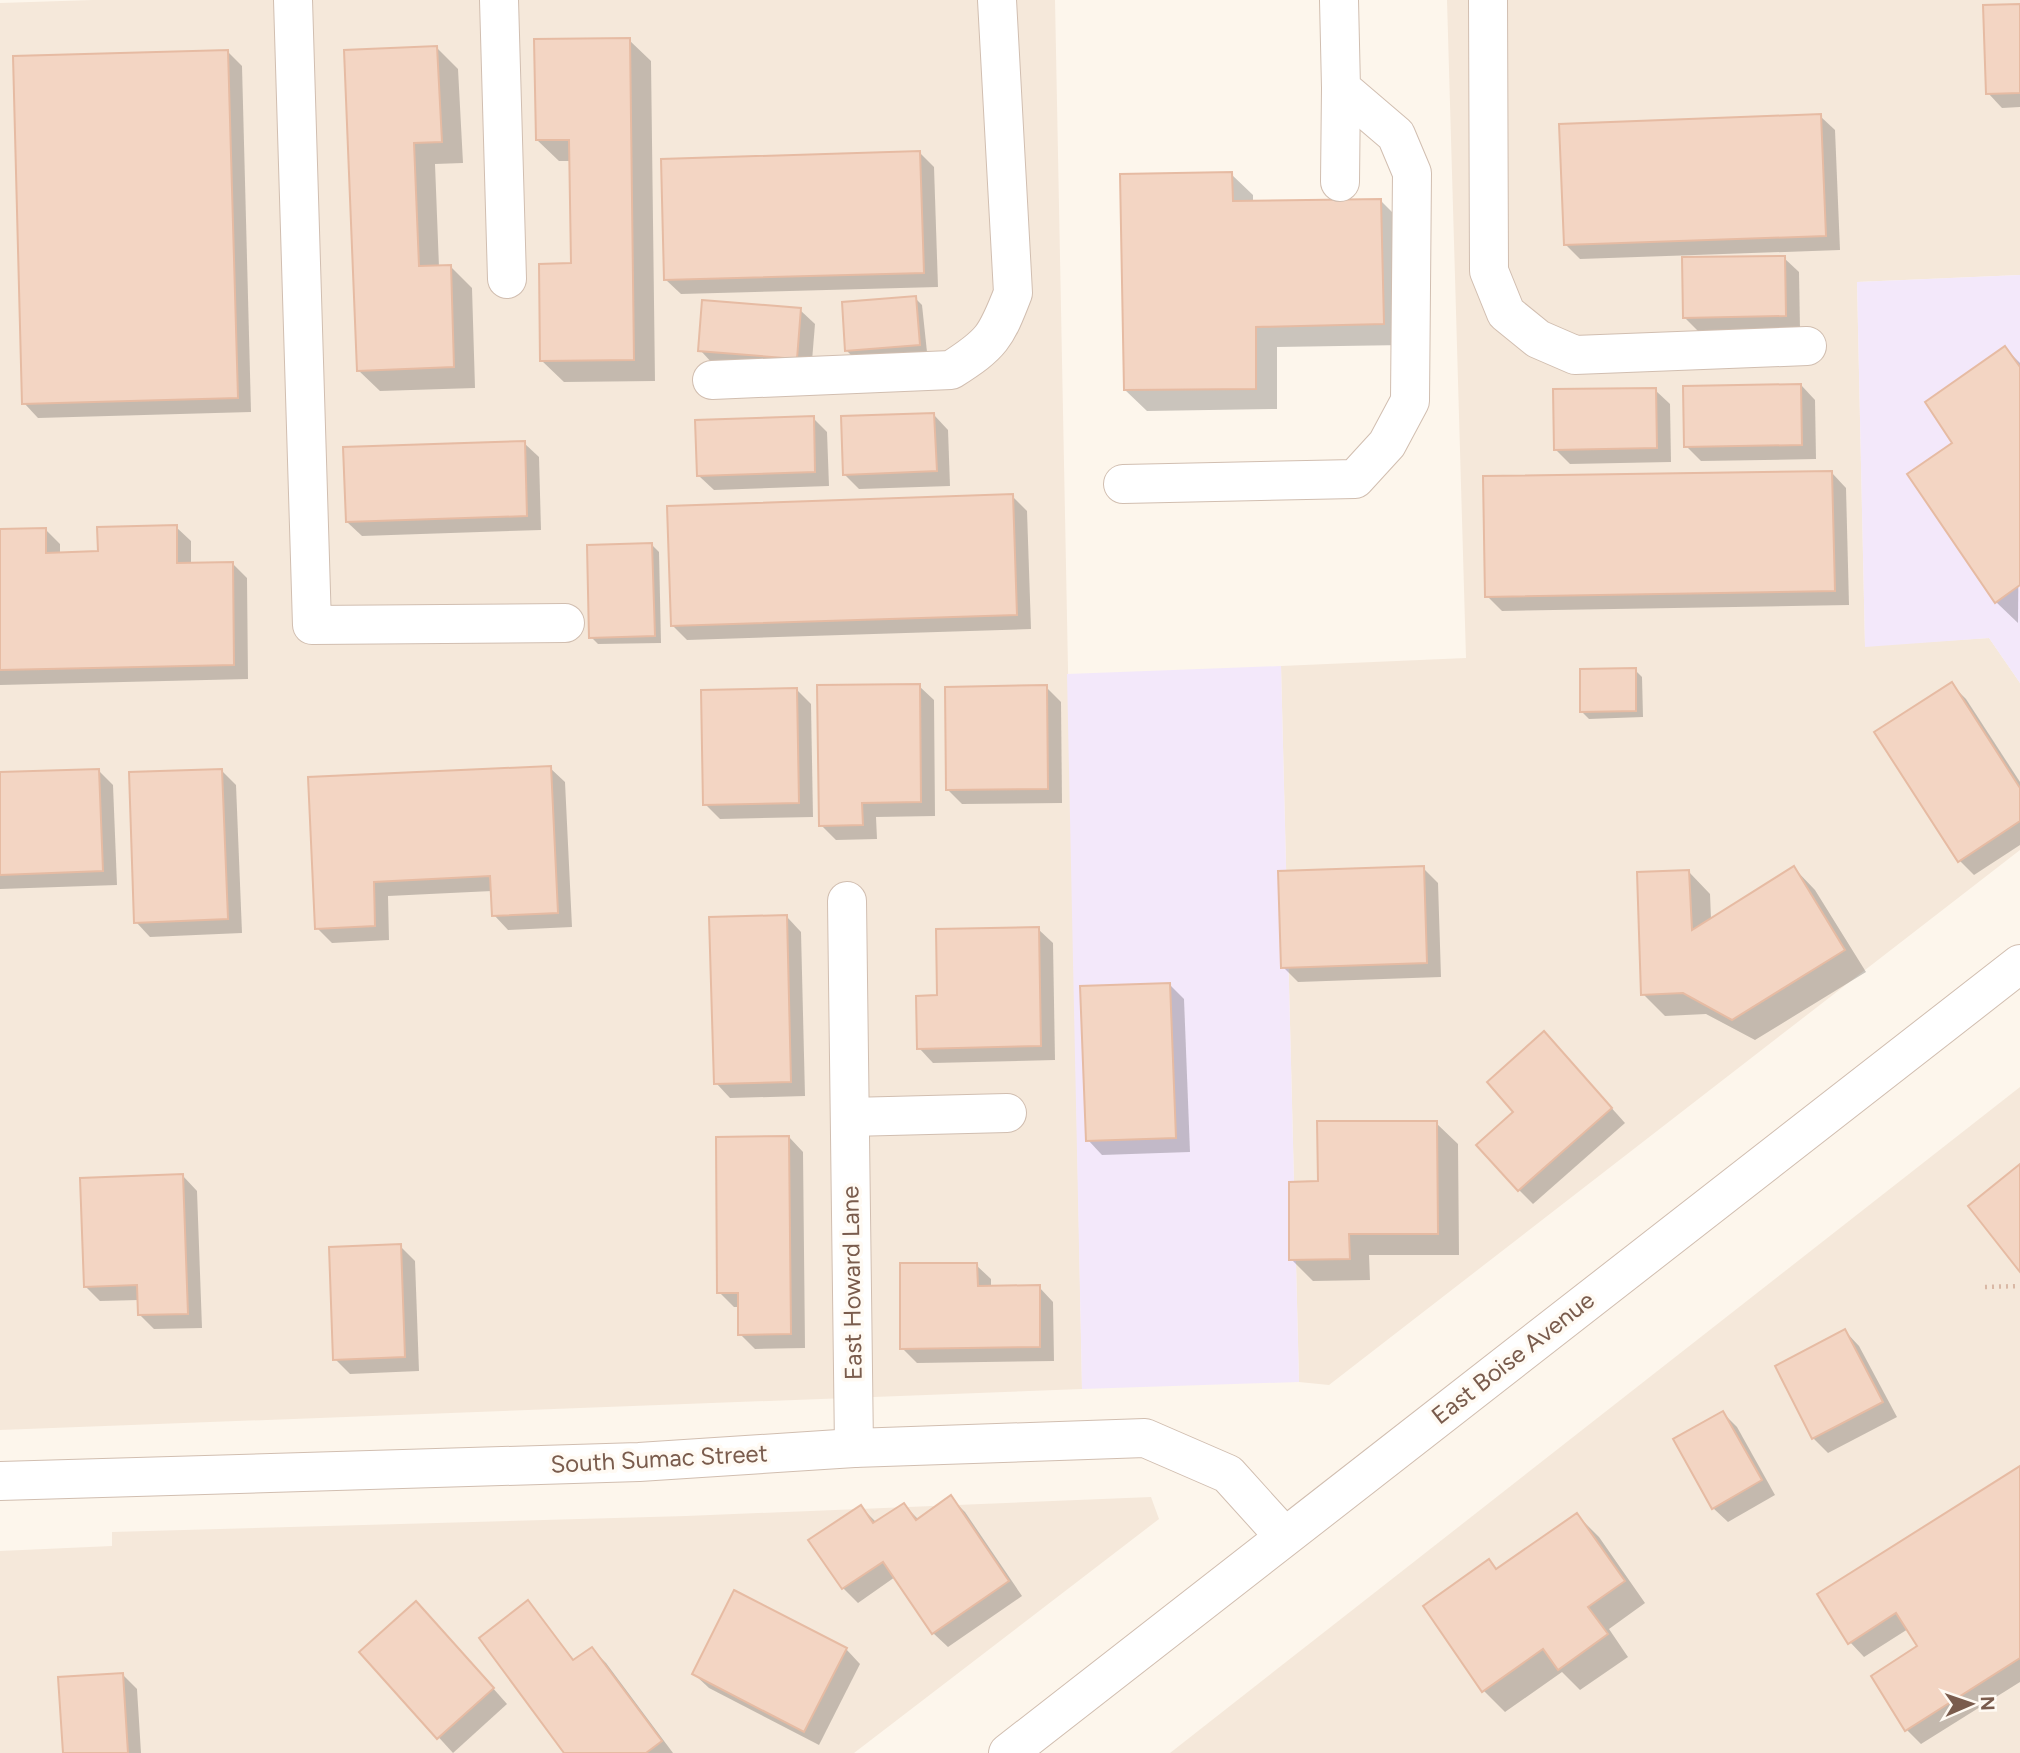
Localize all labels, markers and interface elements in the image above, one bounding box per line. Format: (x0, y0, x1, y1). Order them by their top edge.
street label: East Howard Lane (835, 1186, 868, 1380)
street label: East Boise Avenue (1426, 1285, 1600, 1430)
street label: South Sumac Street (550, 1438, 768, 1479)
north arrow (1936, 1669, 2006, 1739)
text: N (1976, 1696, 1999, 1711)

